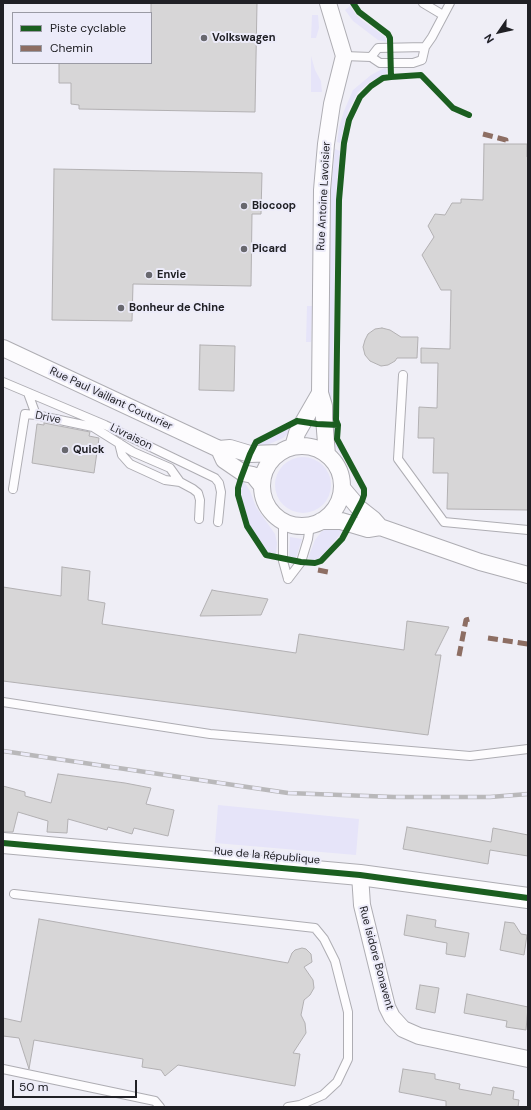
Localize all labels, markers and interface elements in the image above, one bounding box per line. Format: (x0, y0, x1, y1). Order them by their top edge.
legend (12, 12, 152, 64)
north arrow (479, 12, 519, 52)
text: Piste cyclable (50, 20, 126, 36)
place label: Volkswagen (212, 31, 275, 45)
text: N (481, 31, 497, 46)
marker: Volkswagen (199, 33, 209, 43)
text: Chemin (50, 40, 93, 56)
street label: Rue Antoine Lavoisier (315, 141, 333, 251)
place label: Biocoop (252, 199, 296, 213)
marker: Biocoop (239, 201, 249, 211)
place label: Picard (252, 242, 287, 256)
marker: Picard (239, 244, 249, 254)
place label: Envie (157, 268, 186, 282)
marker: Envie (144, 270, 154, 280)
place label: Bonheur de Chine (129, 301, 225, 315)
marker: Bonheur de Chine (116, 303, 126, 313)
street label: Rue Paul Vaillant Couturier (48, 365, 174, 433)
street label: Drive (34, 409, 62, 427)
street label: Livraison (108, 421, 154, 453)
place label: Quick (73, 443, 104, 457)
marker: Quick (60, 445, 70, 455)
street label: Rue de la République (213, 845, 321, 867)
street label: Rue Isidore Bonavent (356, 905, 396, 1011)
scale bar (14, 1072, 139, 1098)
text: 50 m (19, 1079, 48, 1095)

